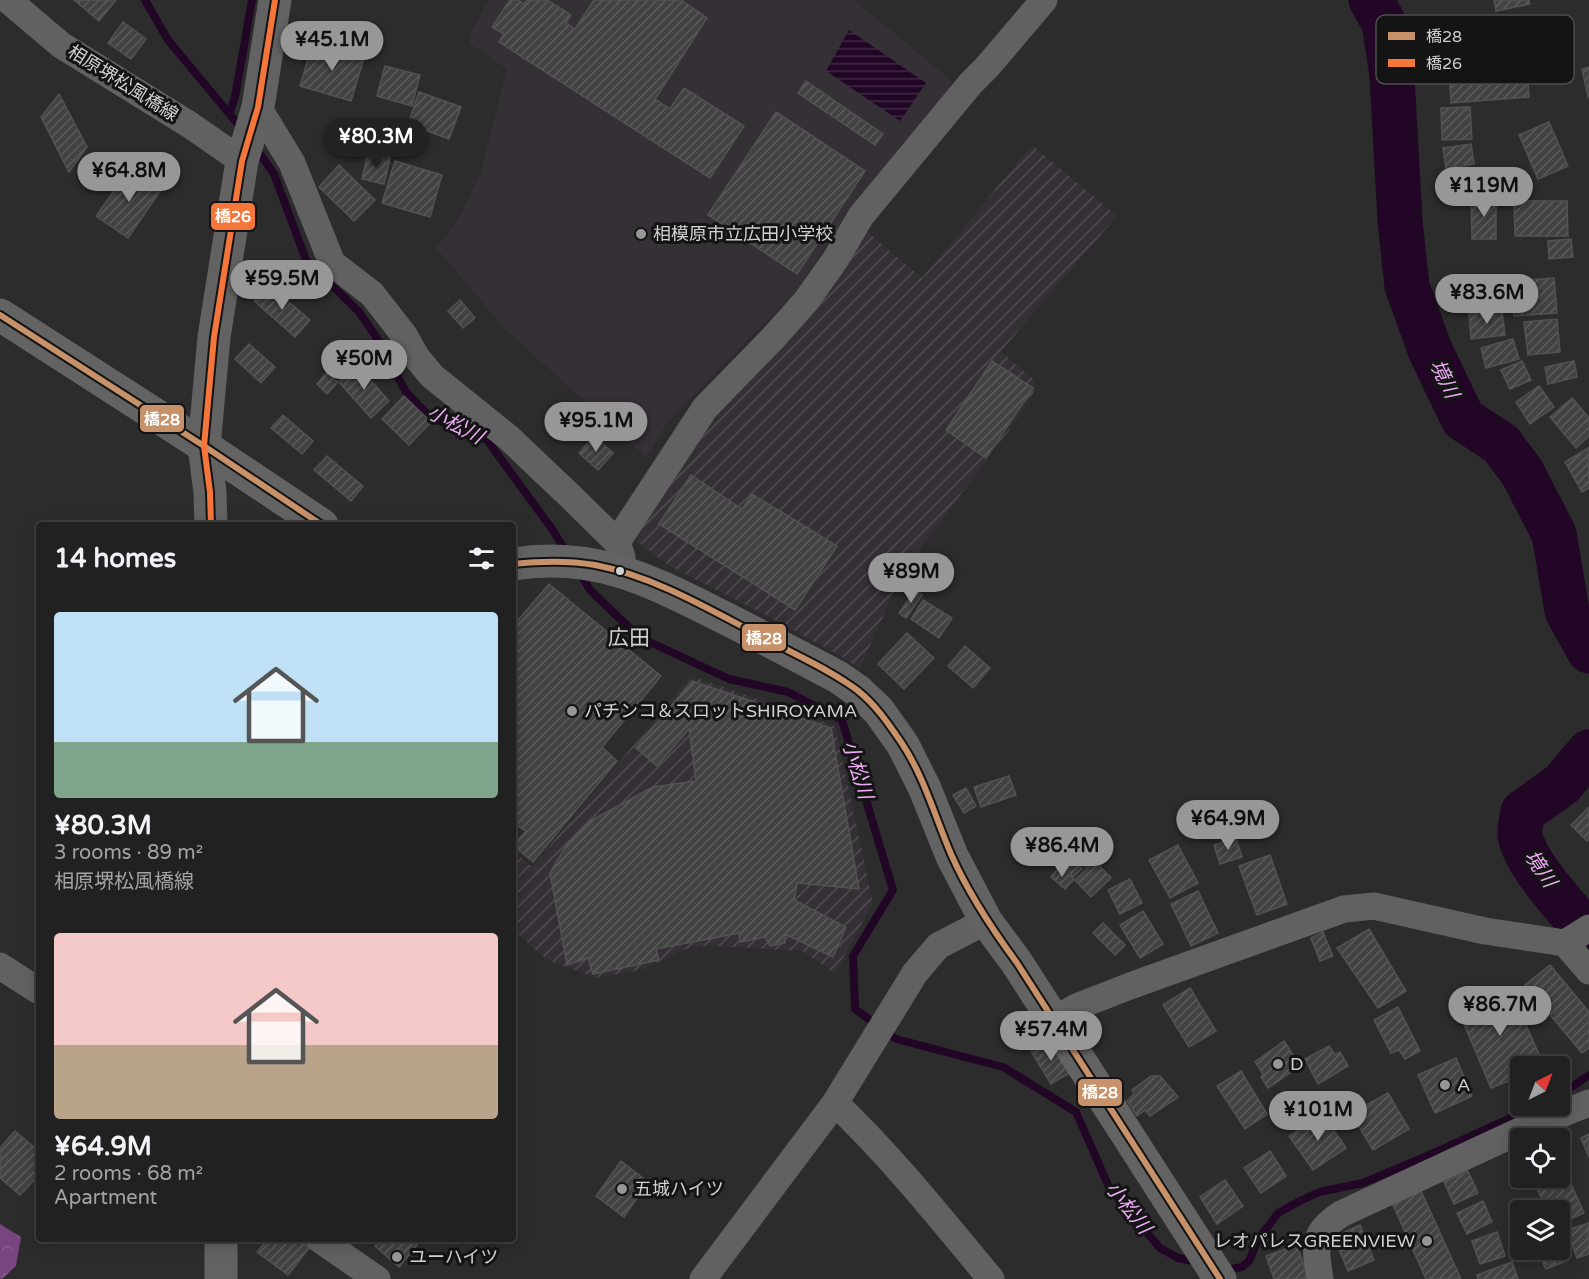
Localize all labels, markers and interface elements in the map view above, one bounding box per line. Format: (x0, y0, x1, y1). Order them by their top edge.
legend (1376, 15, 1574, 84)
pin: ¥45.1M (283, 21, 381, 72)
text: 橋28 (1426, 27, 1462, 47)
text: ¥45.1M (294, 28, 370, 52)
street label: 相原堺松風橋線 (64, 40, 182, 126)
text: 橋26 (1426, 54, 1462, 74)
pin: ¥80.3M (327, 118, 425, 169)
text: ¥80.3M (338, 125, 414, 149)
pin: ¥64.8M (80, 152, 178, 203)
text: ¥64.8M (91, 159, 167, 183)
pin: ¥119M (1442, 167, 1526, 218)
text: ¥119M (1449, 174, 1519, 198)
line badge: 橋26 (210, 202, 256, 231)
text: 橋26 (215, 207, 251, 227)
place label: 相模原市立広田小学校 (653, 223, 833, 245)
marker: 相模原市立広田小学校 (634, 227, 648, 241)
pin: ¥59.5M (233, 260, 331, 311)
text: ¥59.5M (244, 267, 320, 291)
pin: ¥83.6M (1438, 274, 1536, 325)
text: ¥83.6M (1449, 281, 1525, 305)
pin: ¥50M (328, 340, 400, 391)
text: ¥50M (335, 347, 393, 371)
water label: 境川 (1424, 356, 1464, 404)
water label: 小松川 (423, 400, 489, 451)
pin: ¥95.1M (547, 402, 645, 453)
line badge: 橋28 (139, 404, 185, 433)
text: ¥95.1M (558, 409, 634, 433)
text: 橋28 (144, 410, 180, 430)
icon: filters (465, 542, 498, 575)
text: 14 homes (54, 543, 176, 574)
pin: ¥89M (875, 553, 947, 604)
text: ¥89M (882, 560, 940, 584)
unlabelled marker (614, 565, 626, 577)
line badge: 橋28 (741, 623, 787, 652)
district label: 広田 (608, 626, 650, 651)
text: 橋28 (746, 629, 782, 649)
icon: home (222, 651, 330, 759)
place label: パチンコ＆スロットSHIROYAMA (584, 700, 857, 722)
marker: パチンコ＆スロットSHIROYAMA (565, 704, 579, 718)
water label: 小松川 (837, 738, 878, 804)
pin: ¥64.9M (1179, 800, 1277, 851)
text: ¥64.9M (1190, 807, 1266, 831)
text: ¥80.3M (54, 810, 152, 841)
pin: ¥86.4M (1013, 827, 1111, 878)
text: ¥86.4M (1025, 834, 1099, 858)
text: 3 rooms · 89 m² (54, 841, 203, 865)
water label: 境川 (1519, 846, 1562, 894)
text: 相原堺松風橋線 (54, 870, 194, 894)
icon: home (222, 972, 330, 1080)
pin: ¥86.7M (1451, 986, 1549, 1037)
text: ¥86.7M (1462, 993, 1538, 1017)
pin: ¥57.4M (1002, 1011, 1100, 1062)
text: ¥57.4M (1014, 1018, 1088, 1042)
place label: D (1290, 1053, 1304, 1075)
north arrow (1510, 1056, 1570, 1116)
map controls (1510, 1056, 1570, 1260)
marker: D (1271, 1057, 1285, 1071)
place label: A (1457, 1074, 1470, 1096)
line badge: 橋28 (1077, 1078, 1123, 1107)
marker: A (1438, 1078, 1452, 1092)
text: 橋28 (1082, 1083, 1118, 1103)
pin: ¥101M (1276, 1091, 1360, 1142)
text: ¥101M (1283, 1098, 1353, 1122)
button: locate (1510, 1128, 1570, 1188)
text: ¥64.9M (54, 1131, 152, 1162)
text: 2 rooms · 68 m² (54, 1162, 203, 1186)
water label: 小松川 (1100, 1177, 1157, 1241)
place label: 五城ハイツ (634, 1178, 724, 1200)
marker: 五城ハイツ (615, 1182, 629, 1196)
text: Apartment (54, 1186, 157, 1210)
button: layers (1510, 1200, 1570, 1260)
place label: レオパレスGREENVIEW (1214, 1230, 1415, 1252)
marker: レオパレスGREENVIEW (1420, 1234, 1434, 1248)
place label: ユーハイツ (409, 1246, 498, 1268)
marker: ユーハイツ (390, 1250, 404, 1264)

